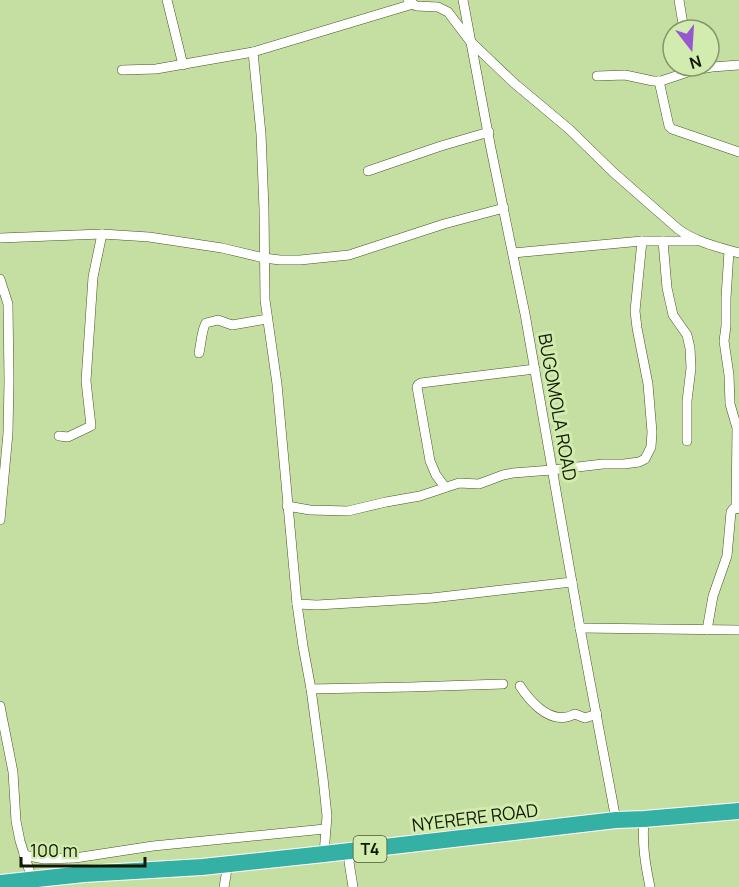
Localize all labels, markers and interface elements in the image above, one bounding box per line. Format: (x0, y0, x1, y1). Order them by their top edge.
north arrow (661, 18, 721, 78)
text: N (687, 50, 704, 75)
street label: BUGOMOLA ROAD (533, 331, 583, 483)
street label: NYERERE ROAD (411, 797, 539, 837)
scale bar (21, 830, 146, 868)
road number: T4 (354, 836, 386, 862)
text: 100 m (30, 838, 78, 862)

